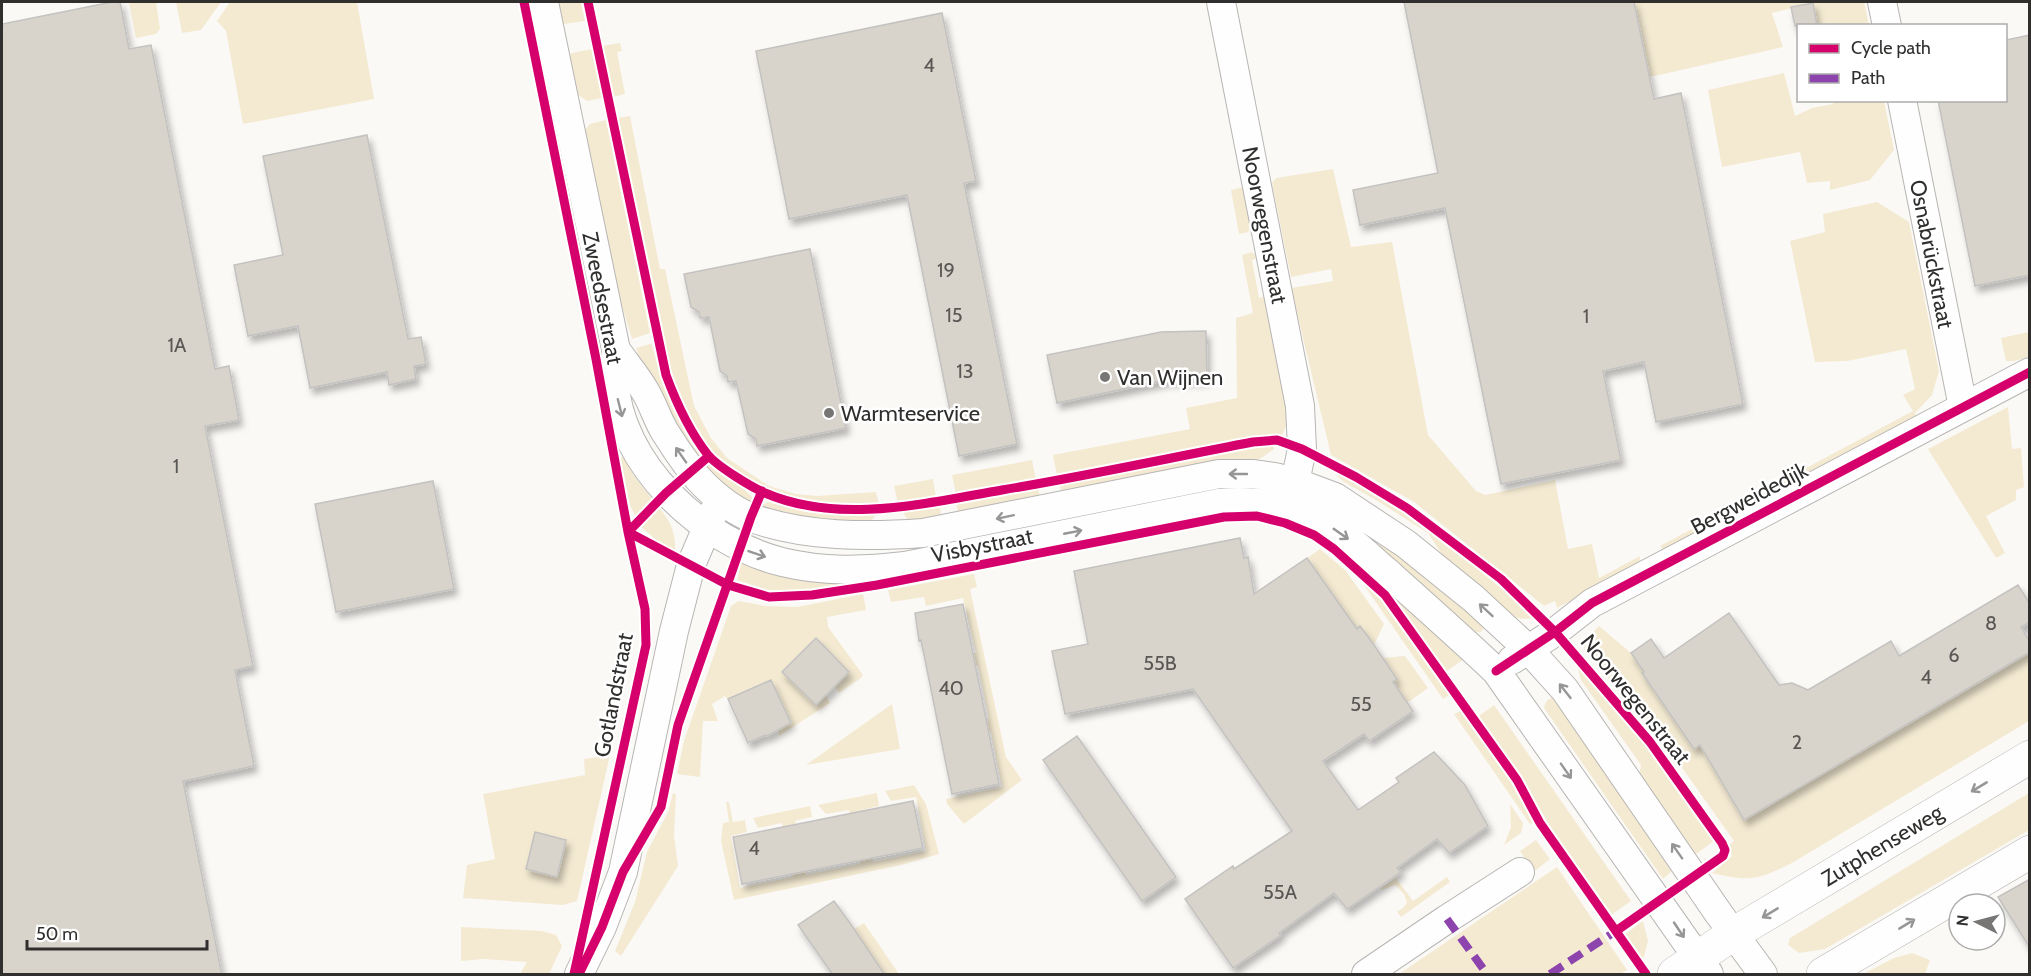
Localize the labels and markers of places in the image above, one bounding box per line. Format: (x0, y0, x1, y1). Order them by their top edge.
place label: Van Wijnen (1117, 364, 1223, 391)
marker: Van Wijnen (1098, 370, 1112, 384)
place label: Warmteservice (841, 400, 980, 427)
marker: Warmteservice (822, 406, 836, 420)

